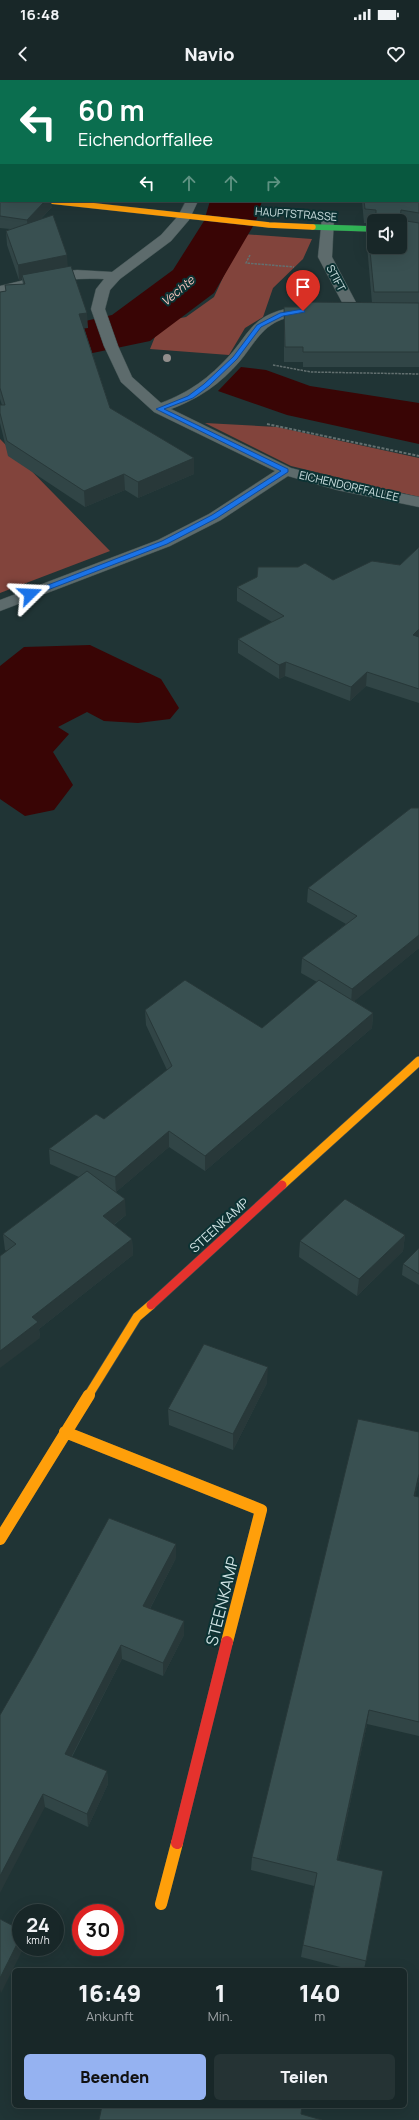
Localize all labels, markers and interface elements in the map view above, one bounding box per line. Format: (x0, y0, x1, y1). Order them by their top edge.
text: 16:48 (20, 4, 59, 25)
text: Navio (184, 42, 235, 66)
icon: back (12, 43, 34, 65)
icon: heart (385, 43, 407, 65)
text: 60 m (78, 91, 145, 129)
icon: left (12, 96, 64, 148)
text: Eichendorffallee (78, 127, 213, 151)
icon: left (136, 172, 158, 194)
icon: ahead (178, 172, 200, 194)
icon: ahead (220, 172, 242, 194)
icon: right (262, 172, 284, 194)
street label: HAUPTSTRASSE (254, 203, 338, 224)
map controls (367, 214, 407, 254)
button: sound (367, 214, 407, 254)
street label: STIFT (323, 262, 350, 294)
pin (286, 270, 320, 311)
water label: Vechte (157, 271, 199, 310)
icon: arrive (292, 276, 314, 298)
street label: EICHENDORFFALLEE (298, 467, 401, 504)
position arrow (9, 573, 51, 615)
street label: STEENKAMP (185, 1193, 253, 1257)
street label: STEENKAMP (200, 1554, 244, 1648)
speed limit sign: 30 (72, 1904, 124, 1956)
text: 24 (26, 1911, 50, 1938)
text: km/h (26, 1933, 50, 1947)
text: 16:49 (78, 1976, 142, 2009)
text: 1 (215, 1976, 226, 2009)
text: 140 (299, 1976, 341, 2009)
text: Ankunft (86, 2007, 134, 2025)
text: Min. (208, 2007, 233, 2025)
text: m (314, 2007, 325, 2025)
button: Beenden (24, 2054, 206, 2100)
button: Teilen (214, 2054, 395, 2100)

